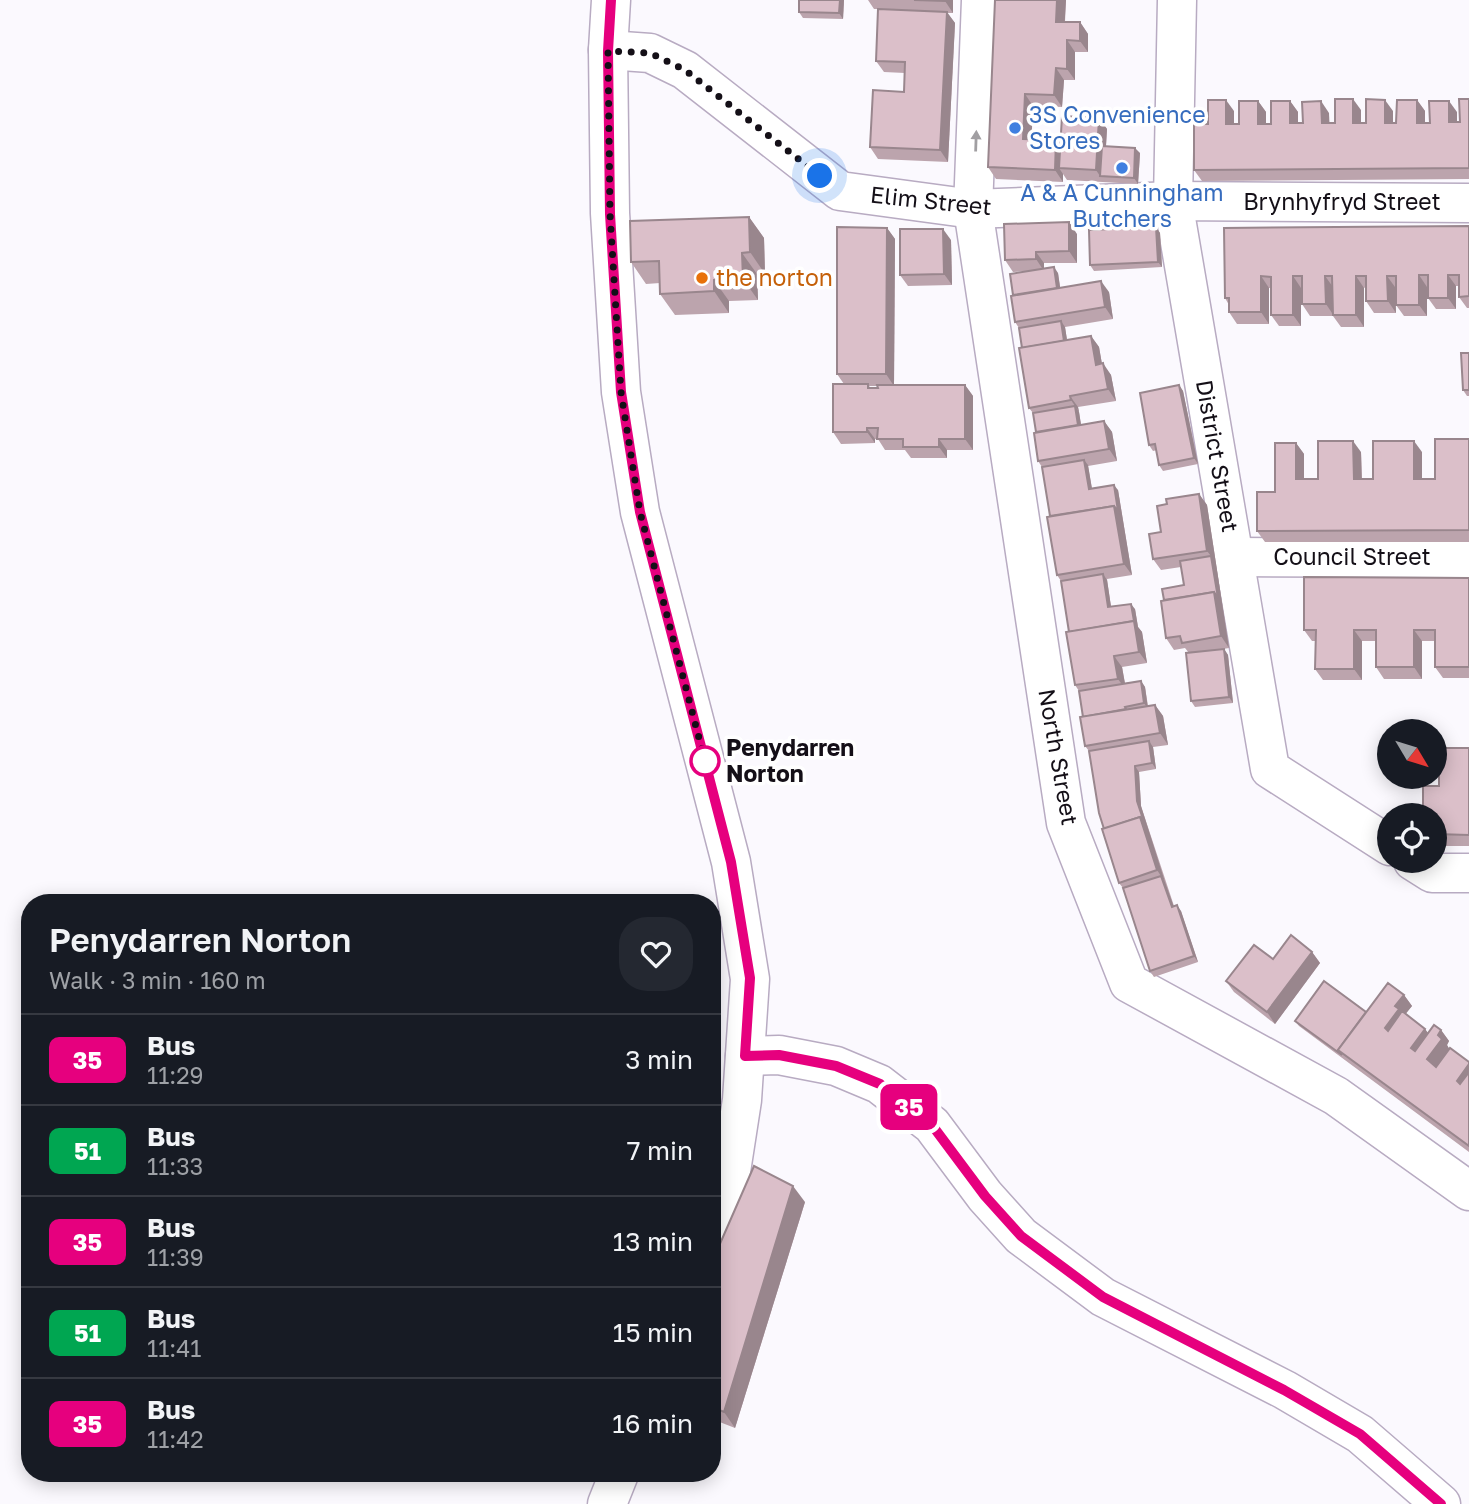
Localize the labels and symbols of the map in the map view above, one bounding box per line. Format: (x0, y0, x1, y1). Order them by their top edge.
place label: 3S Convenience Stores (1029, 100, 1205, 154)
marker: 3S Convenience Stores (1007, 120, 1023, 136)
one-way arrow (970, 130, 982, 152)
your location (802, 158, 837, 193)
marker: A & A Cunningham Butchers (1114, 160, 1130, 176)
place label: A & A Cunningham Butchers (1020, 178, 1224, 232)
street label: Elim Street (869, 180, 993, 220)
street label: Brynhyfryd Street (1243, 187, 1441, 215)
place label: the norton (716, 263, 833, 291)
marker: the norton (694, 270, 710, 286)
street label: District Street (1191, 377, 1245, 534)
street label: Council Street (1273, 542, 1431, 570)
street label: North Street (1033, 686, 1085, 827)
north arrow (1377, 719, 1447, 789)
place label: Penydarren Norton (726, 733, 854, 787)
marker: Penydarren Norton (690, 746, 720, 776)
line badge: 35 (878, 1084, 940, 1130)

